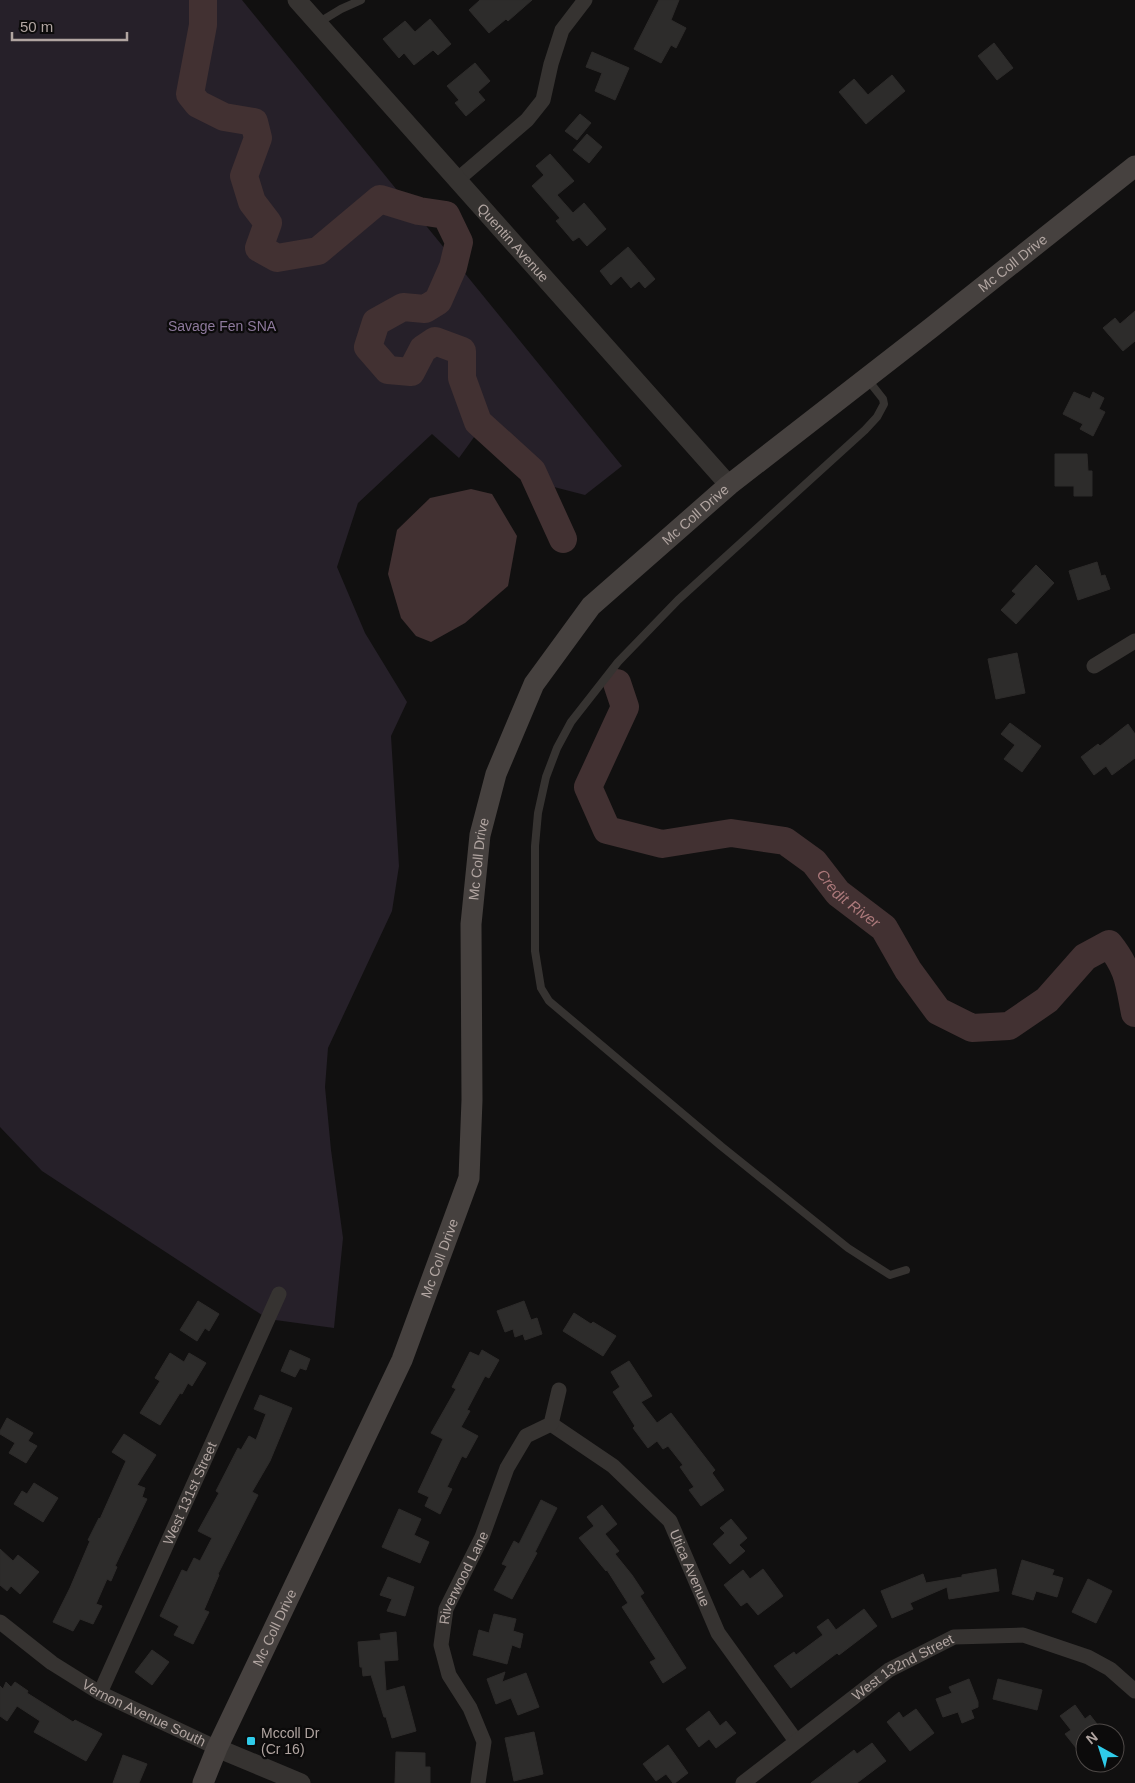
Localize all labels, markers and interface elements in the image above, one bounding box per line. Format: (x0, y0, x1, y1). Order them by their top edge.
scale bar (12, 10, 128, 42)
text: 50 m (20, 18, 53, 35)
street label: Quentin Avenue (474, 200, 552, 285)
street label: Mc Coll Drive (975, 231, 1050, 295)
park label: Savage Fen SNA (168, 318, 277, 334)
street label: Mc Coll Drive (659, 481, 732, 548)
street label: Mc Coll Drive (465, 816, 492, 901)
water label: Credit River (814, 865, 884, 931)
street label: Mc Coll Drive (418, 1216, 461, 1300)
street label: West 131st Street (160, 1439, 220, 1547)
street label: Utica Avenue (666, 1527, 714, 1609)
street label: Riverwood Lane (436, 1529, 491, 1625)
street label: Mc Coll Drive (249, 1586, 300, 1669)
street label: West 132nd Street (849, 1631, 956, 1704)
street label: Vernon Avenue South (79, 1676, 208, 1750)
north arrow (1075, 1723, 1125, 1773)
place label: Mccoll Dr (Cr 16) (261, 1725, 320, 1757)
text: N (1083, 1728, 1101, 1747)
marker: Mccoll Dr (Cr 16) (245, 1735, 257, 1747)

